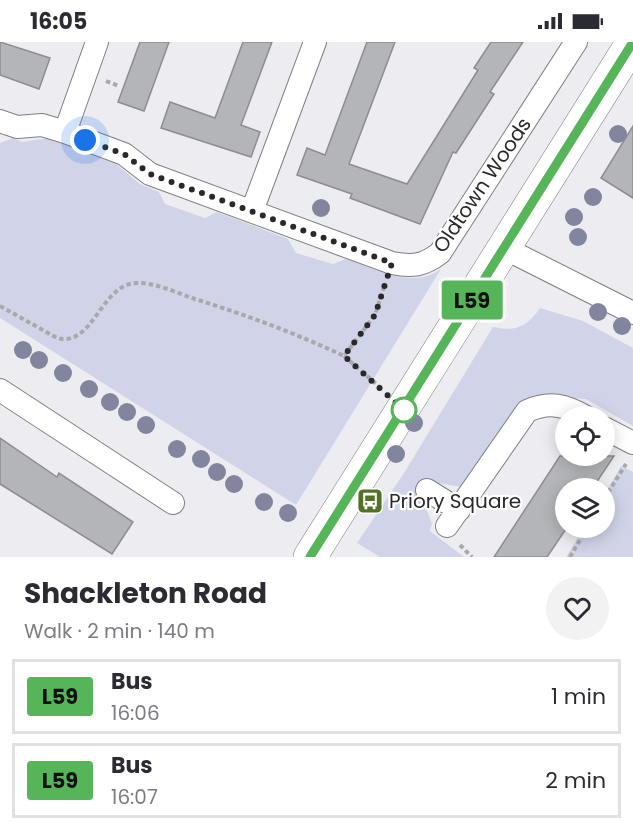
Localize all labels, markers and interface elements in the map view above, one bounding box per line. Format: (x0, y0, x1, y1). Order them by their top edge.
text: 16:05 (30, 6, 87, 37)
street label: Oldtown Woods (426, 112, 538, 258)
your location (70, 125, 100, 155)
line badge: L59 (438, 280, 506, 320)
text: L59 (454, 286, 490, 315)
unlabelled marker (391, 397, 417, 423)
map controls (555, 406, 615, 538)
button: locate (555, 406, 615, 466)
button: layers (555, 478, 615, 538)
bus stop icon: Priory Square (355, 486, 385, 516)
place label: Priory Square (389, 487, 521, 515)
text: Shackleton Road (24, 574, 267, 613)
button: heart (546, 577, 609, 640)
text: Walk · 2 min · 140 m (24, 617, 215, 645)
text: Bus (111, 666, 153, 697)
text: 1 min (551, 681, 606, 712)
text: L59 (42, 682, 78, 711)
text: 16:06 (111, 699, 160, 727)
text: Bus (111, 750, 153, 781)
text: 2 min (545, 765, 606, 796)
text: L59 (42, 766, 78, 795)
text: 16:07 (111, 783, 158, 811)

